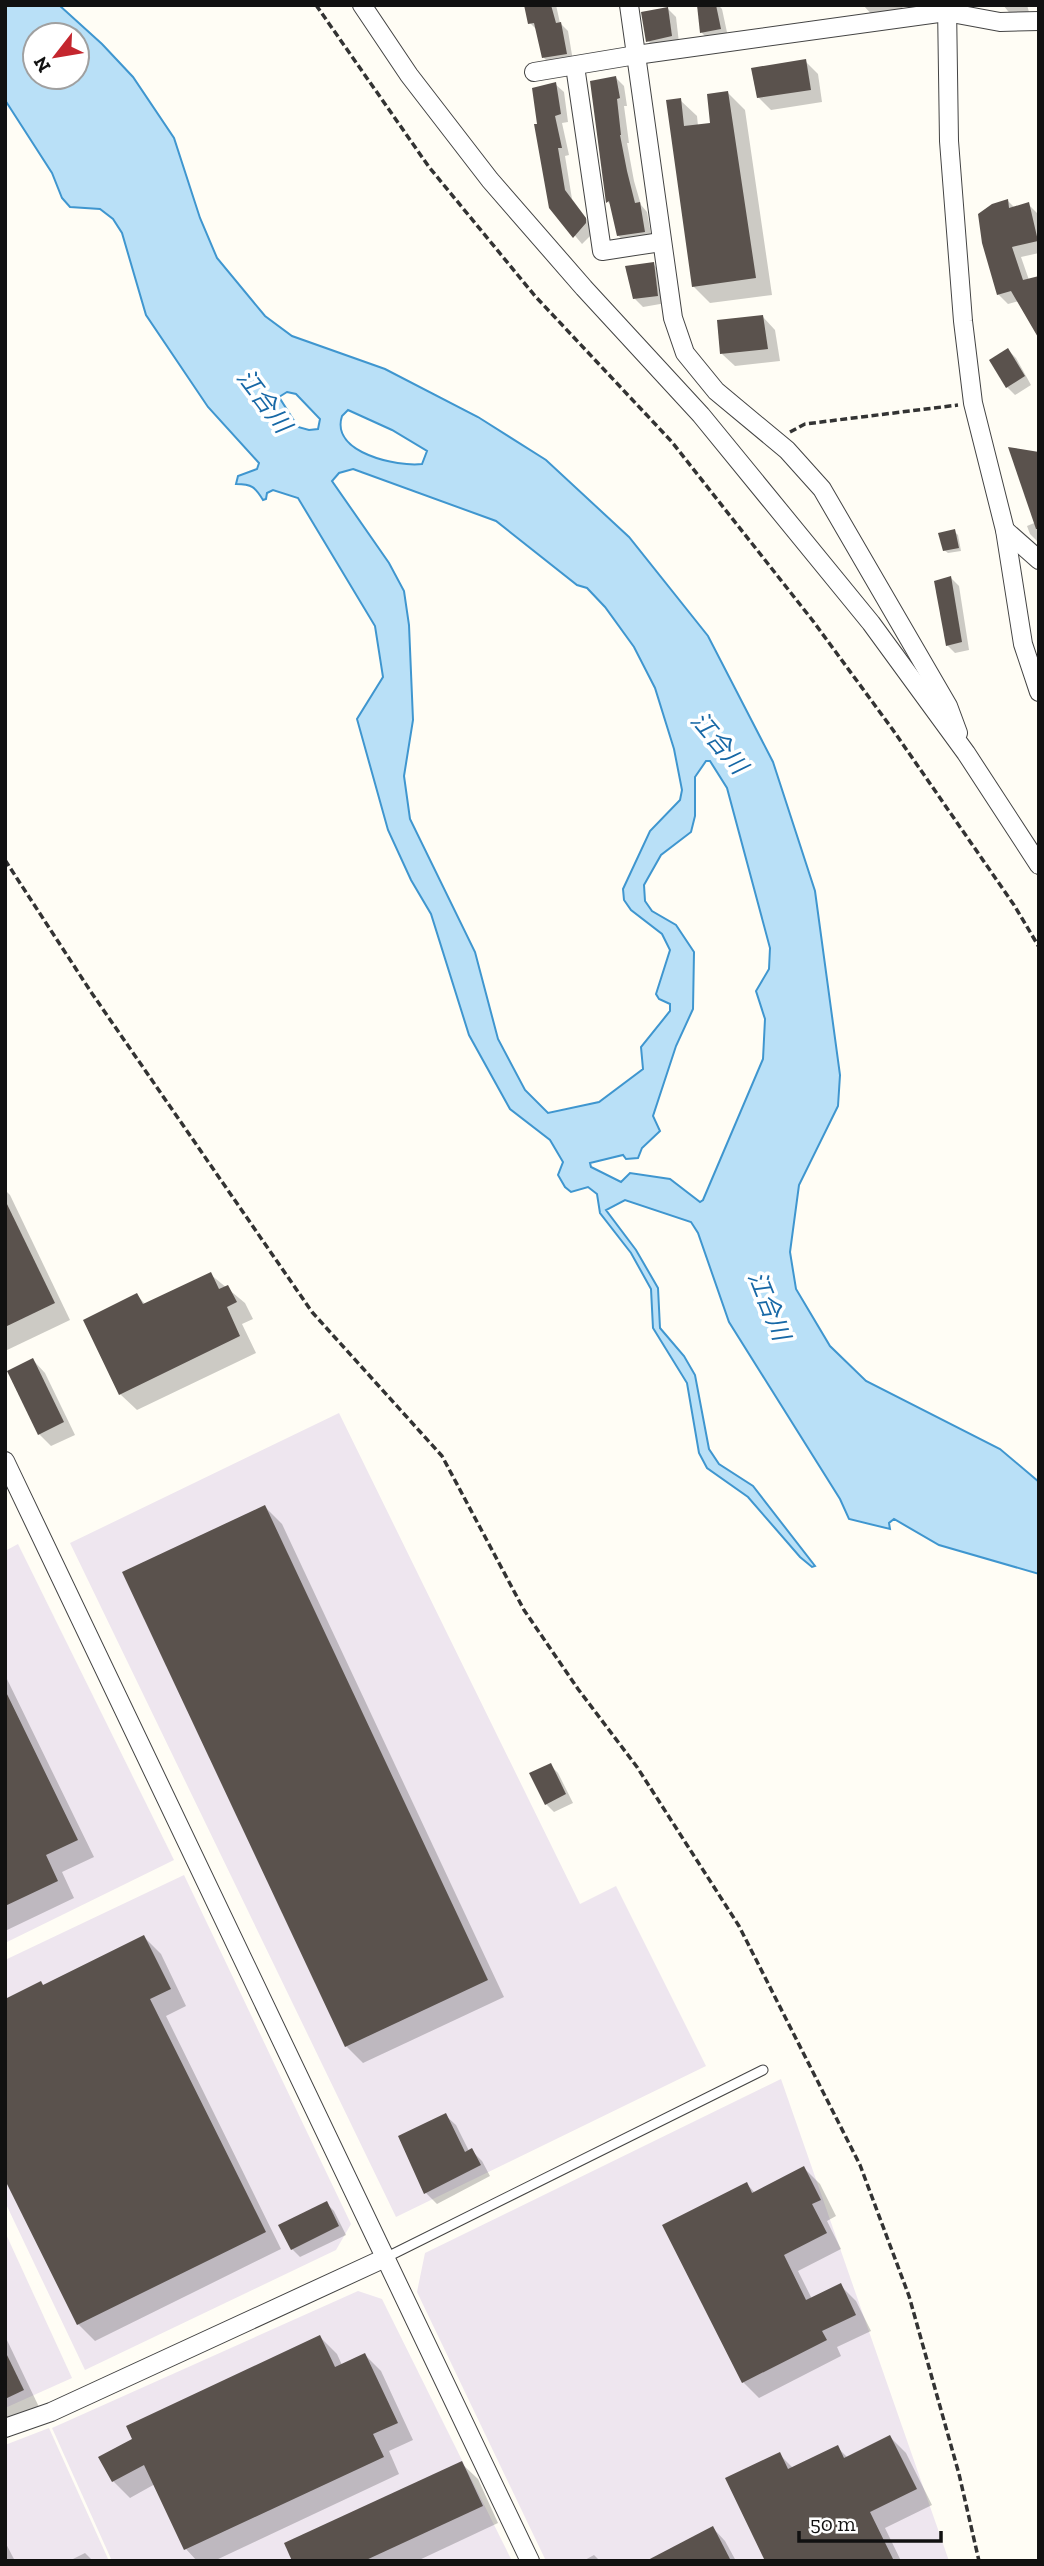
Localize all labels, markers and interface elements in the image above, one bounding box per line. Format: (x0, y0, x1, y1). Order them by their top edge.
north arrow (21, 21, 91, 91)
text: N (28, 52, 55, 77)
water label: 江合川 (231, 363, 299, 441)
water label: 江合川 (685, 706, 756, 782)
water label: 江合川 (743, 1267, 798, 1347)
scale bar (799, 2500, 941, 2544)
text: 50 m (810, 2511, 856, 2536)

